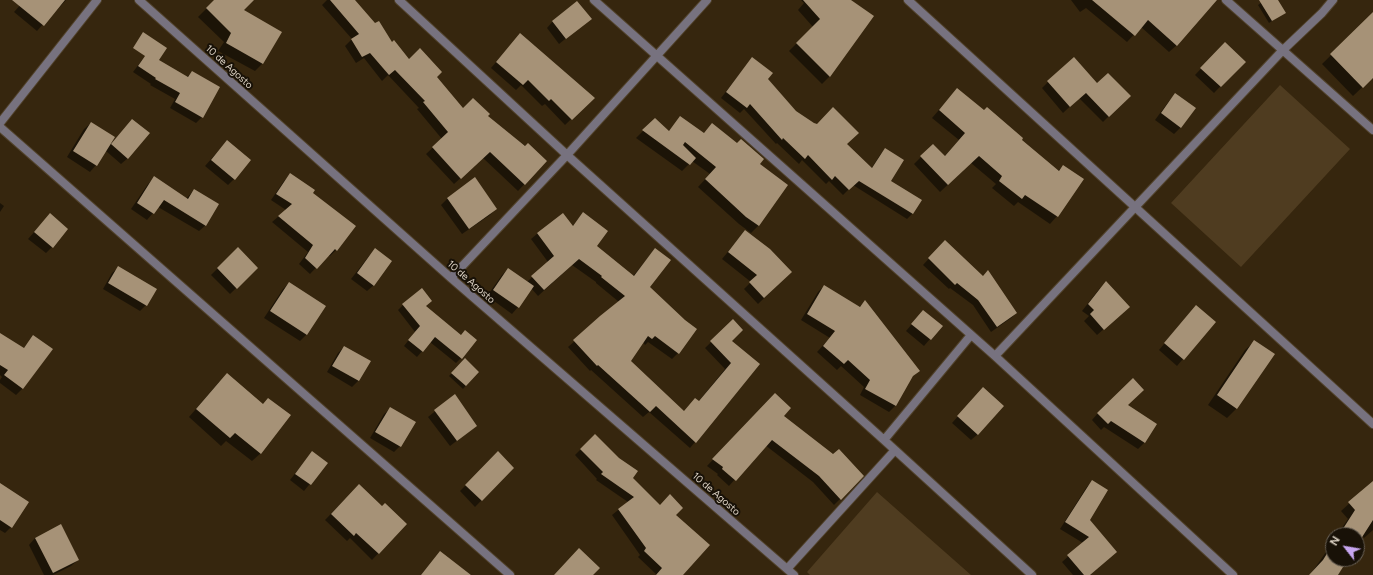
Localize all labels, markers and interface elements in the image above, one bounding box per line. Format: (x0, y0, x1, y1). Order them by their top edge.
street label: 10 de Agosto (203, 43, 255, 91)
street label: 10 de Agosto (445, 258, 497, 306)
street label: 10 de Agosto (690, 470, 742, 518)
north arrow (1325, 527, 1365, 567)
text: N (1327, 534, 1343, 548)

